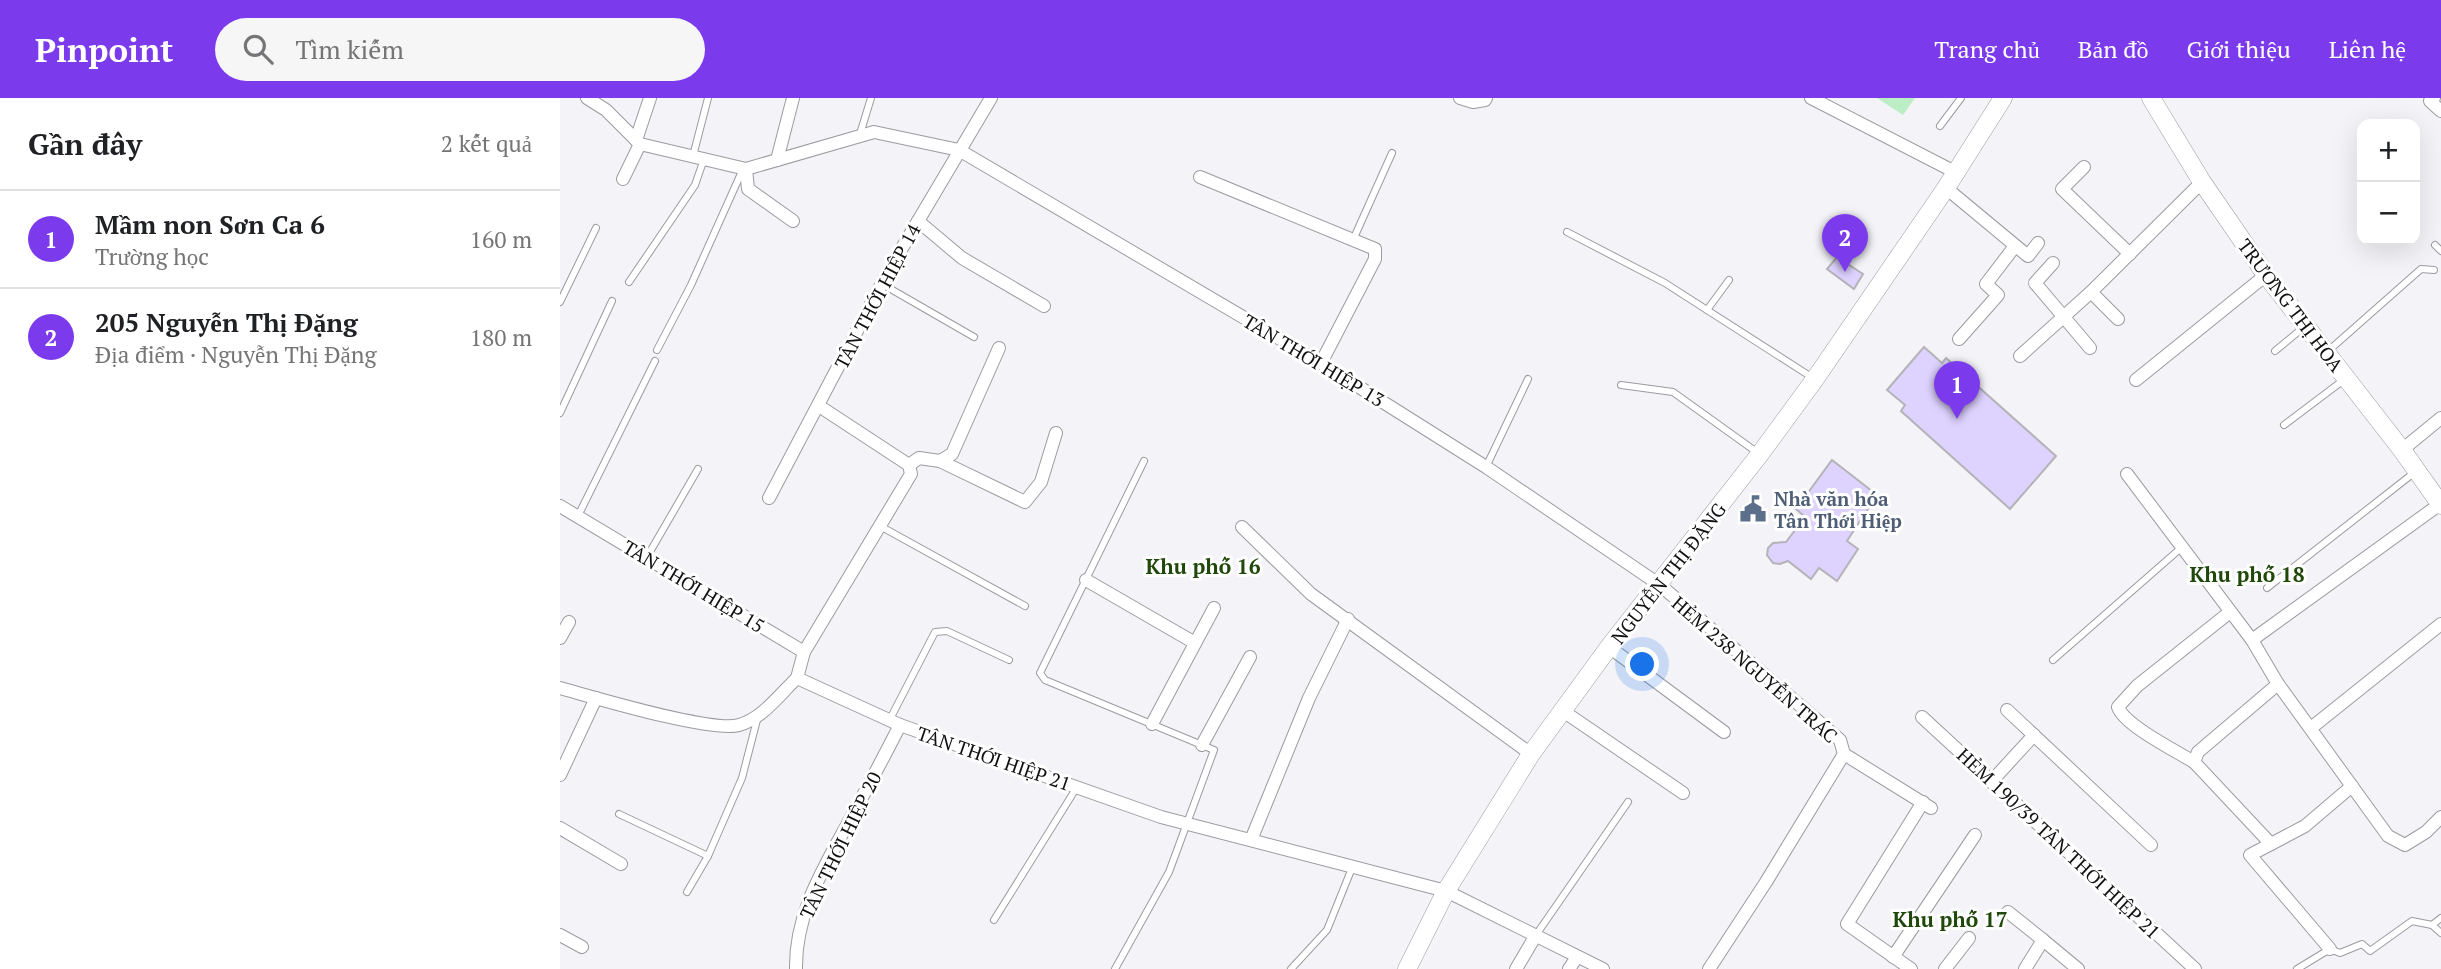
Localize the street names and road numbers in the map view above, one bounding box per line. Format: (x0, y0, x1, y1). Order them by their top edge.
street label: TÂN THỚI HIỆP 14 (828, 218, 926, 373)
street label: TRƯƠNG THỊ HOA (2233, 233, 2349, 377)
street label: TÂN THỚI HIỆP 13 (1239, 308, 1389, 412)
street label: NGUYỄN THỊ ĐẶNG (1605, 497, 1731, 649)
street label: TÂN THỚI HIỆP 15 (619, 534, 769, 638)
street label: HẺM 238 NGUYỄN TRÁC (1667, 590, 1843, 748)
street label: TÂN THỚI HIỆP 21 (914, 720, 1074, 796)
street label: HẺM 190/39 TÂN THỚI HIỆP 21 (1952, 742, 2166, 944)
street label: TÂN THỚI HIỆP 20 (794, 767, 886, 923)

